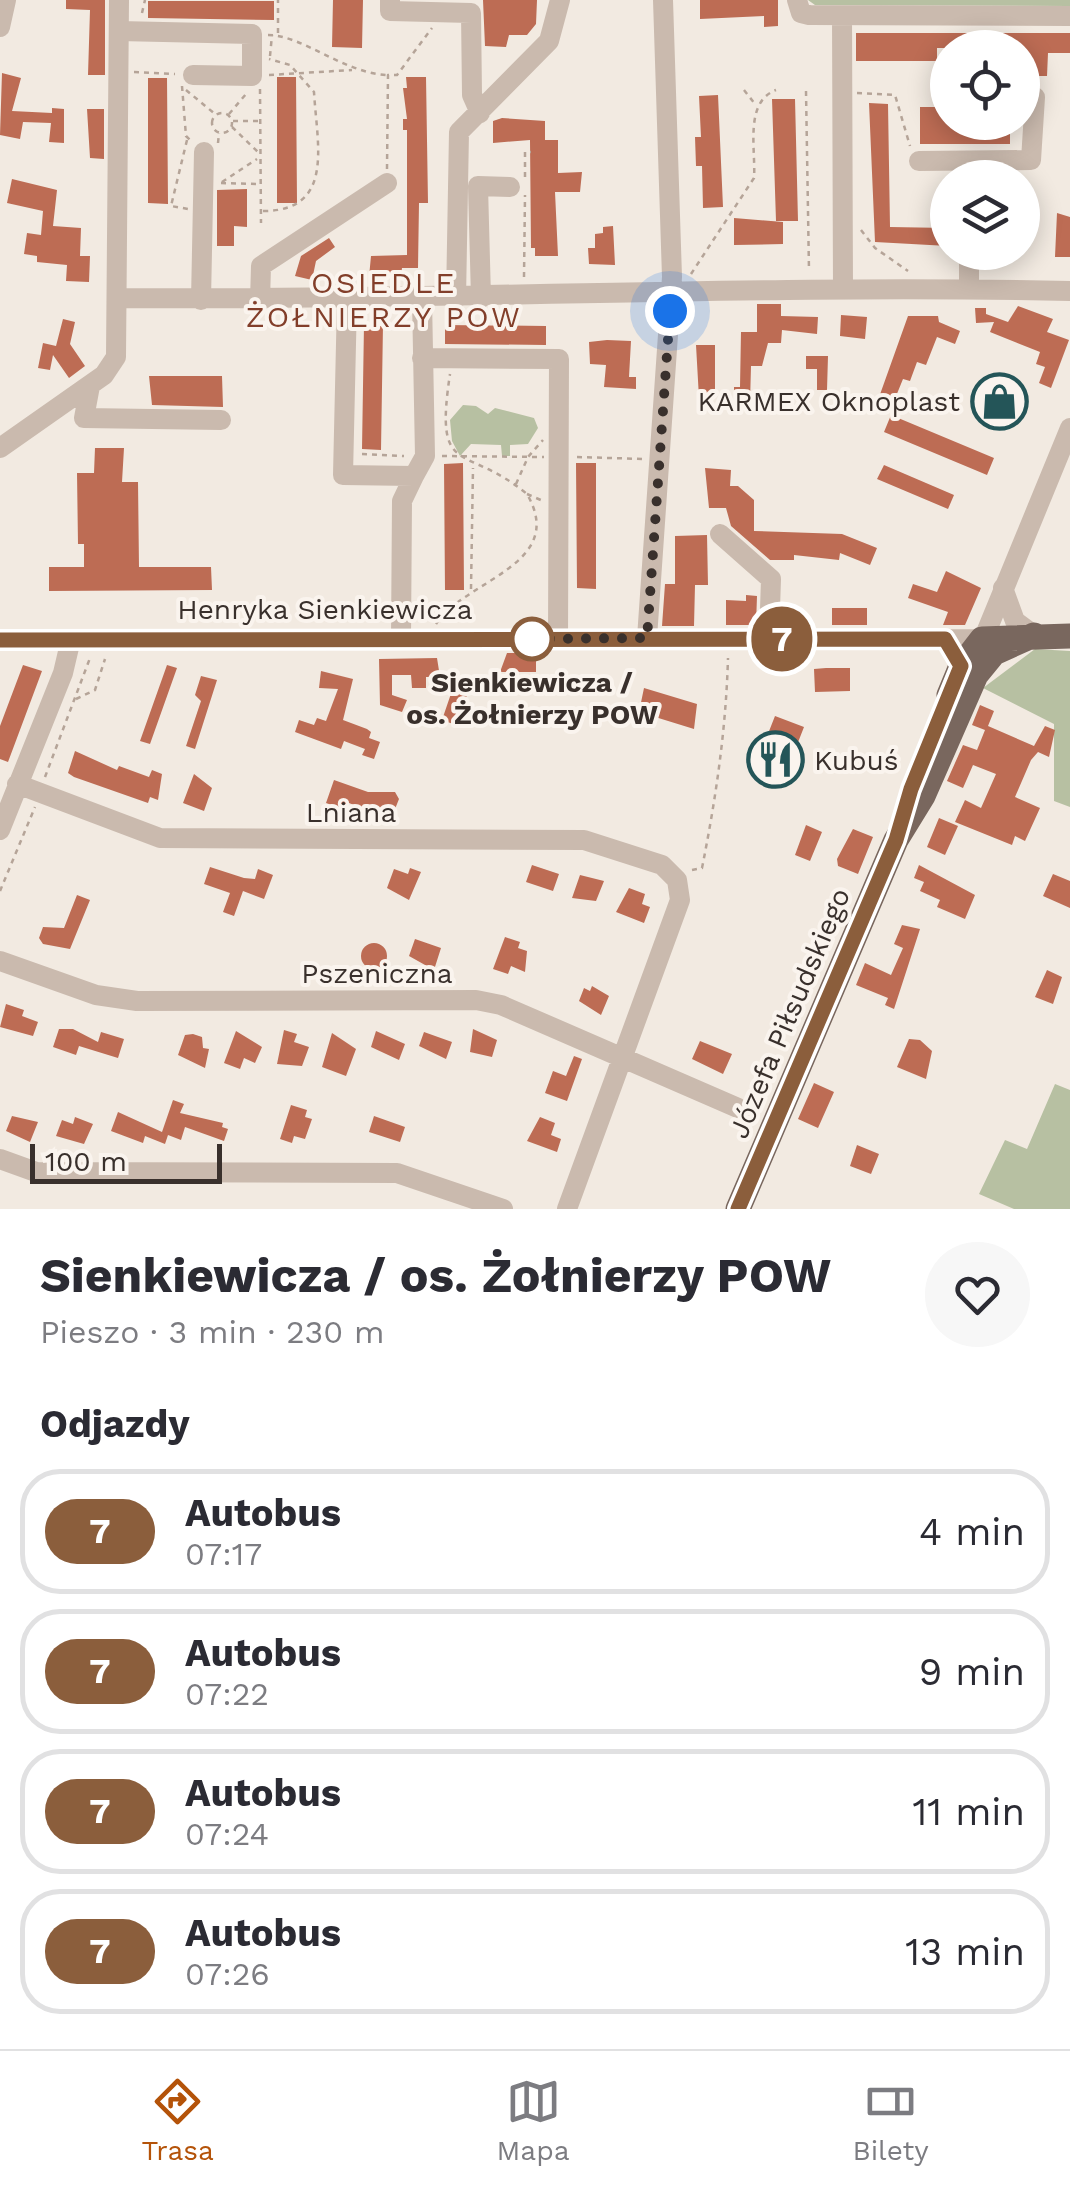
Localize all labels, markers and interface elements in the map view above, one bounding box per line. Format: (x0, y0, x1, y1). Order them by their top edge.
map controls (930, 30, 1040, 270)
button: locate (930, 30, 1040, 140)
button: layers (930, 160, 1040, 270)
district label: OSIEDLE ŻOŁNIERZY POW (246, 265, 522, 334)
your location (645, 286, 695, 336)
shop icon: KARMEX Oknoplast (969, 371, 1029, 431)
place label: KARMEX Oknoplast (697, 385, 960, 418)
street label: Henryka Sienkiewicza (177, 593, 473, 626)
line badge: 7 (750, 606, 814, 672)
marker: Sienkiewicza / os. Żołnierzy POW (511, 618, 553, 660)
text: 7 (771, 618, 793, 660)
place label: Sienkiewicza / os. Żołnierzy POW (406, 666, 658, 731)
restaurant icon: Kubuś (745, 730, 805, 790)
place label: Kubuś (814, 744, 899, 777)
street label: Lniana (306, 796, 396, 829)
street label: Józefa Piłsudskiego (722, 883, 857, 1143)
street label: Pszeniczna (301, 957, 453, 990)
scale bar (30, 1139, 222, 1184)
text: 100 m (45, 1145, 127, 1178)
button: heart (925, 1242, 1030, 1347)
text: Sienkiewicza / os. Żołnierzy POW (40, 1247, 831, 1304)
text: Pieszo · 3 min · 230 m (40, 1313, 385, 1351)
text: Odjazdy (40, 1402, 190, 1446)
text: Autobus (185, 1491, 341, 1535)
text: 7 (89, 1510, 111, 1552)
text: 4 min (919, 1510, 1025, 1554)
text: 07:17 (185, 1535, 262, 1573)
text: Autobus (185, 1631, 341, 1675)
text: 7 (89, 1650, 111, 1692)
text: 9 min (919, 1650, 1025, 1694)
text: 07:22 (185, 1675, 269, 1713)
text: Autobus (185, 1771, 341, 1815)
text: 7 (89, 1790, 111, 1832)
text: 11 min (913, 1790, 1025, 1834)
text: 07:24 (185, 1815, 269, 1853)
text: Autobus (185, 1911, 341, 1955)
text: 7 (89, 1930, 111, 1972)
text: 13 min (905, 1930, 1025, 1974)
text: 07:26 (185, 1955, 270, 1993)
tab: Trasa (141, 2074, 214, 2167)
tab: Mapa (497, 2074, 570, 2167)
tab: Bilety (852, 2074, 929, 2167)

